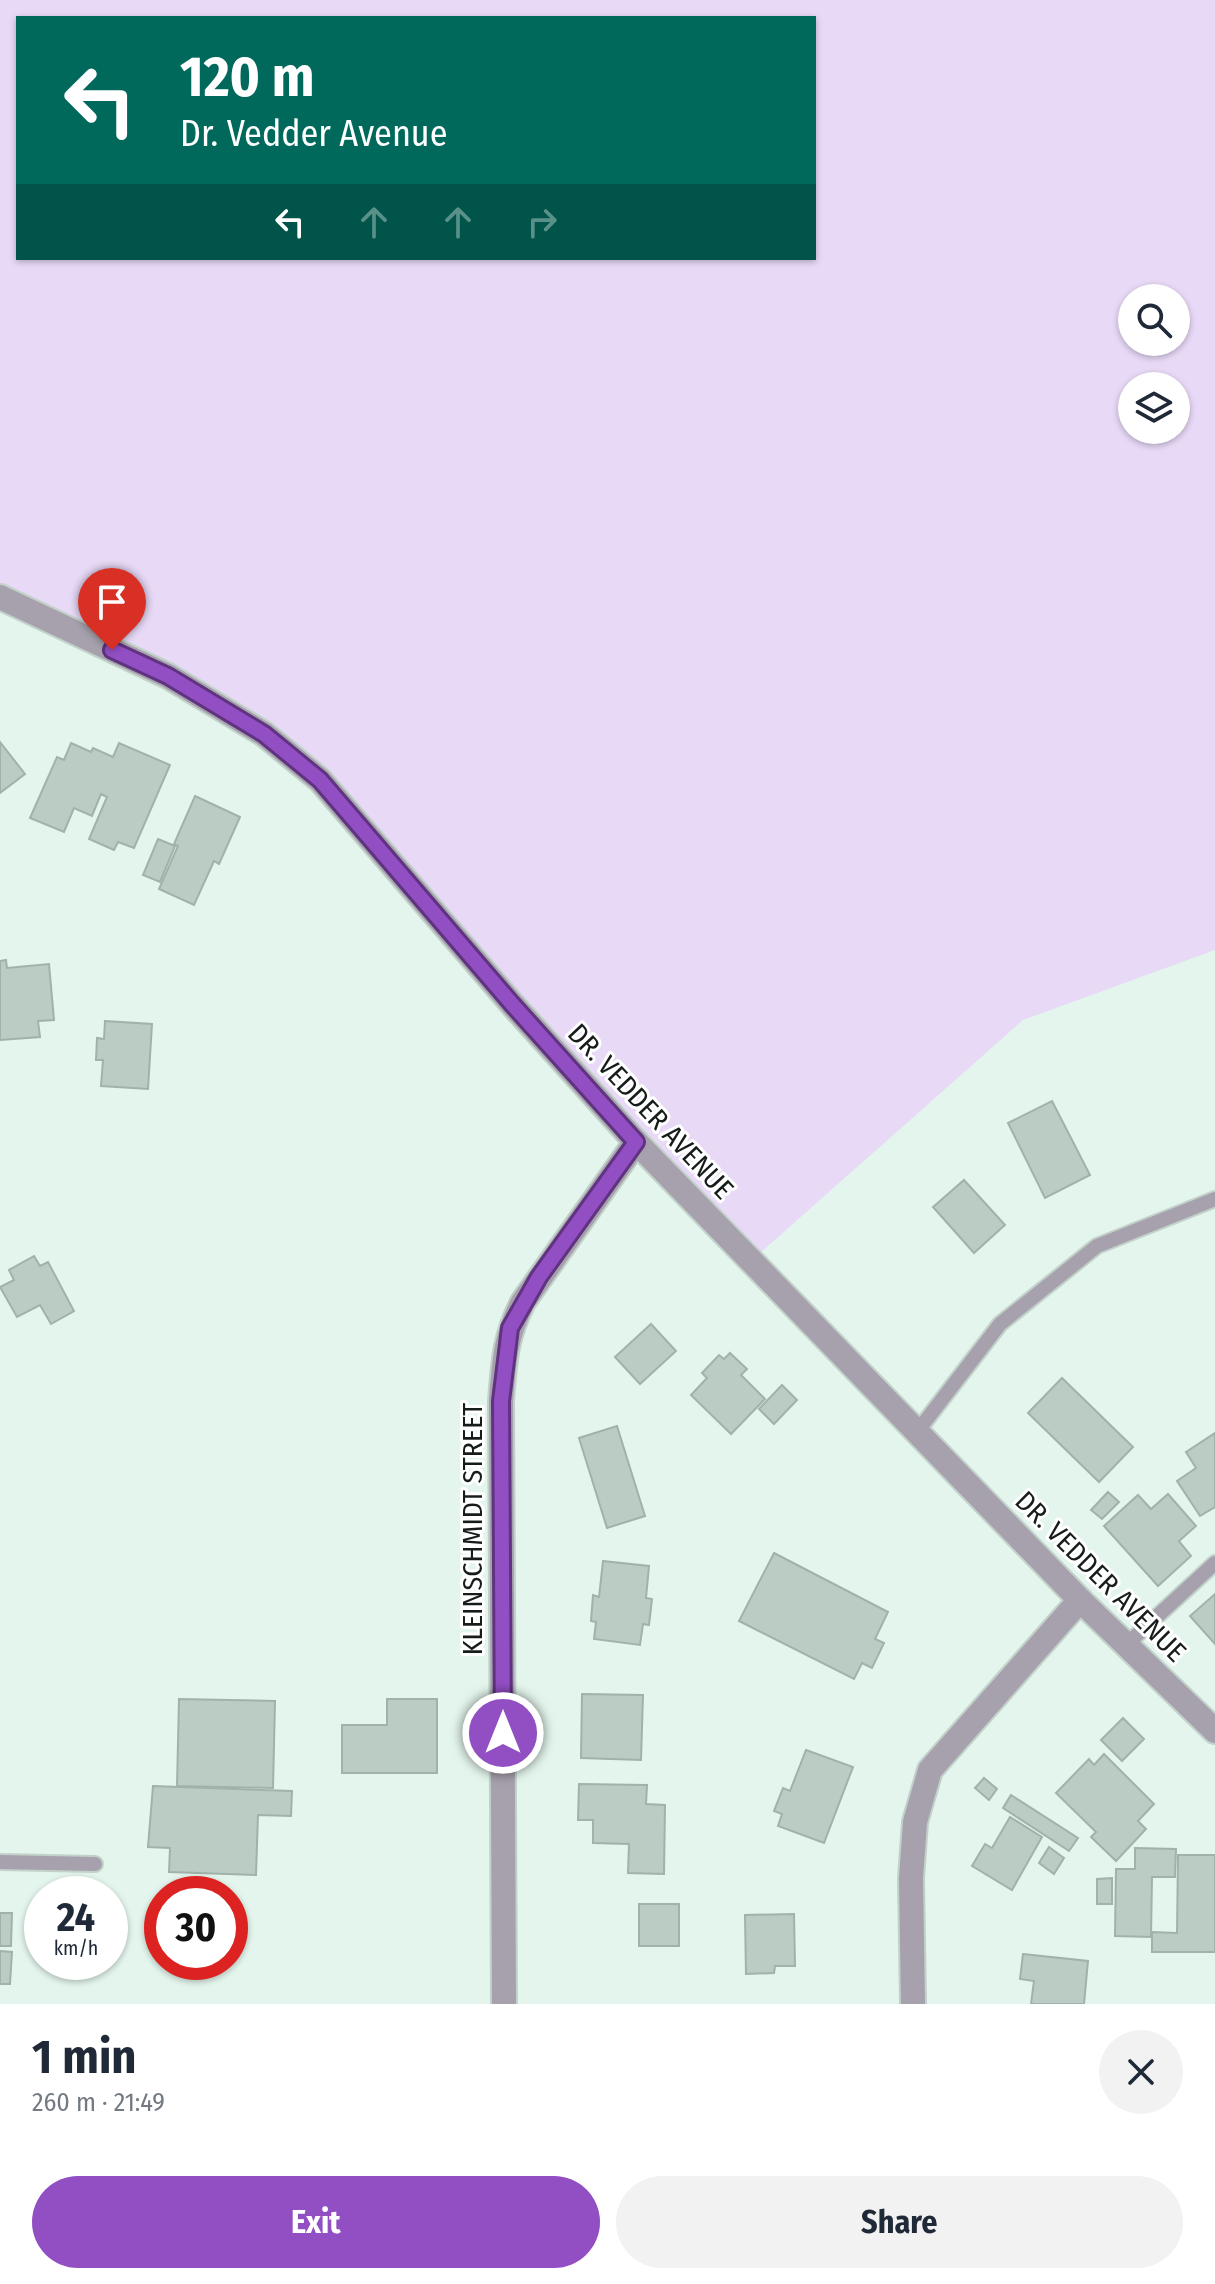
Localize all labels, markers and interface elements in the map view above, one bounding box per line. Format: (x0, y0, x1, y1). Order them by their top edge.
text: 120 m (180, 44, 315, 111)
icon: left (48, 48, 152, 152)
text: Dr. Vedder Avenue (180, 112, 447, 156)
icon: left (268, 200, 312, 244)
icon: ahead (352, 200, 396, 244)
icon: ahead (436, 200, 480, 244)
icon: right (520, 200, 564, 244)
map controls (1118, 284, 1190, 444)
button: search (1118, 284, 1190, 356)
button: layers (1118, 372, 1190, 444)
pin (78, 568, 146, 650)
icon: arrive (90, 580, 134, 624)
street label: DR. VEDDER AVENUE (561, 1017, 740, 1206)
street label: KLEINSCHMIDT STREET (456, 1403, 489, 1655)
street label: DR. VEDDER AVENUE (1009, 1484, 1193, 1668)
position arrow (461, 1691, 545, 1775)
speed limit sign: 30 (144, 1876, 248, 1980)
text: 24 (57, 1894, 95, 1942)
text: km/h (54, 1936, 98, 1960)
text: 1 min (32, 2028, 137, 2086)
button: close (1099, 2030, 1183, 2114)
text: 260 m · 21:49 (32, 2087, 165, 2118)
button: Exit (32, 2176, 600, 2268)
button: Share (616, 2176, 1183, 2268)

